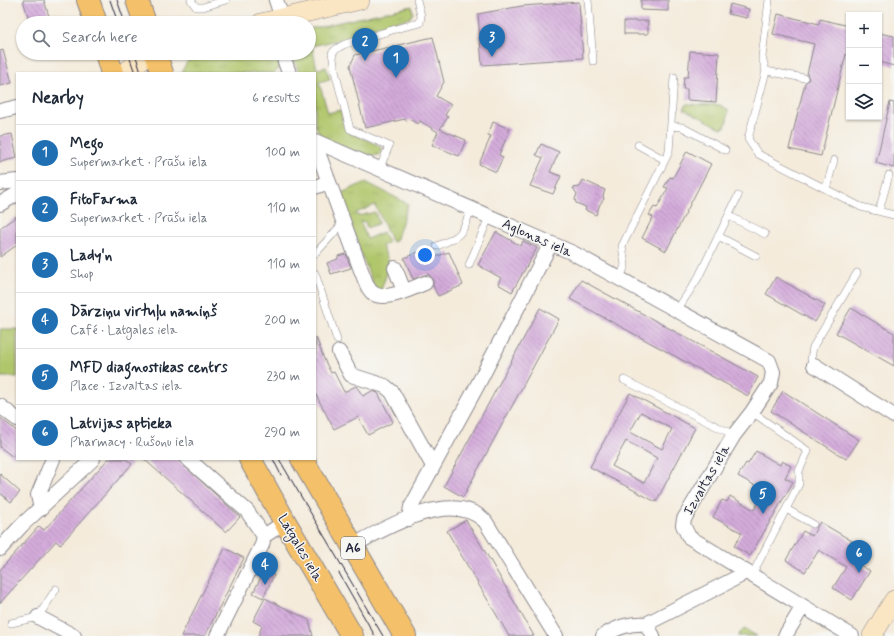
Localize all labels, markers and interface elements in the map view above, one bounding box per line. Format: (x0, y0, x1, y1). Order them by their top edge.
map controls (846, 12, 882, 120)
button: + (846, 12, 882, 48)
search box (16, 16, 316, 60)
pin: 3 (479, 24, 505, 57)
icon: search (30, 27, 52, 49)
text: Search here (62, 28, 138, 48)
pin: 2 (352, 28, 378, 61)
pin: 1 (383, 45, 409, 78)
button: − (846, 48, 882, 84)
button: layers (846, 84, 882, 120)
text: Nearby (32, 87, 84, 109)
text: 6 results (252, 90, 300, 107)
text: Mego (70, 134, 103, 154)
text: 1 (42, 144, 48, 161)
text: 100 m (265, 144, 300, 161)
text: Supermarket · Prūšu iela (70, 154, 208, 171)
text: FitoFarma (70, 190, 138, 210)
text: 2 (42, 200, 48, 217)
text: 110 m (267, 200, 300, 217)
text: Supermarket · Prūšu iela (70, 210, 208, 227)
street label: Aglonas iela (499, 215, 575, 262)
your location (415, 245, 435, 265)
text: Lady'n (70, 246, 112, 266)
text: 3 (42, 256, 48, 273)
text: 110 m (267, 256, 300, 273)
text: Shop (70, 266, 94, 283)
text: Dārziņu virtuļu namiņš (70, 302, 217, 322)
text: 4 (41, 312, 49, 329)
text: 200 m (265, 312, 300, 329)
text: Café · Latgales iela (70, 322, 177, 339)
text: MFD diagnostikas centrs (70, 358, 228, 378)
text: 5 (41, 368, 49, 385)
text: 230 m (266, 368, 300, 385)
text: Place · Izvaltas iela (70, 378, 182, 395)
text: Latvijas aptieka (70, 414, 172, 434)
text: 6 (42, 424, 48, 441)
text: 290 m (264, 424, 300, 441)
text: Pharmacy · Rušonu iela (70, 434, 194, 451)
street label: Izvaltas iela (680, 441, 735, 518)
pin: 5 (750, 481, 776, 514)
street label: Latgales iela (273, 511, 327, 586)
road number: A6 (341, 537, 365, 559)
pin: 6 (846, 540, 872, 573)
pin: 4 (252, 552, 278, 585)

